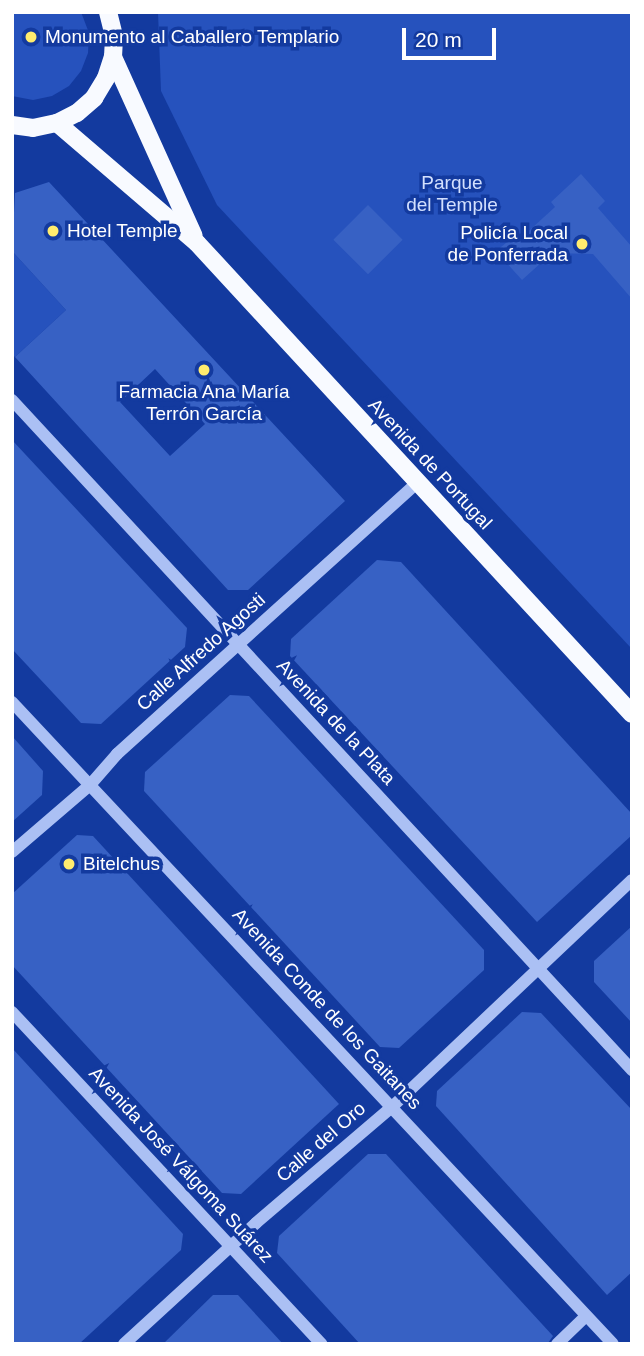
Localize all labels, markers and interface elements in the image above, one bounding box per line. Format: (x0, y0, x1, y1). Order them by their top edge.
scale bar (406, 14, 500, 58)
place label: Monumento al Caballero Templario (45, 26, 340, 48)
text: 20 m (415, 28, 462, 51)
marker: Monumento al Caballero Templario (23, 29, 39, 45)
park label: Parque del Temple (406, 172, 498, 216)
place label: Hotel Temple (67, 220, 178, 242)
place label: Policía Local de Ponferrada (448, 222, 568, 266)
marker: Hotel Temple (45, 223, 61, 239)
marker: Policía Local de Ponferrada (574, 236, 590, 252)
marker: Farmacia Ana María Terrón García (196, 362, 212, 378)
place label: Farmacia Ana María Terrón García (118, 381, 290, 425)
street label: Avenida de Portugal (363, 394, 497, 534)
street label: Calle Alfredo Agosti (131, 588, 271, 716)
street label: Avenida de la Plata (272, 654, 400, 790)
place label: Bitelchus (83, 853, 160, 875)
marker: Bitelchus (61, 856, 77, 872)
street label: Avenida Conde de los Gaitanes (228, 904, 426, 1114)
street label: Avenida José Válgoma Suárez (84, 1062, 278, 1268)
street label: Calle del Oro (272, 1097, 370, 1187)

